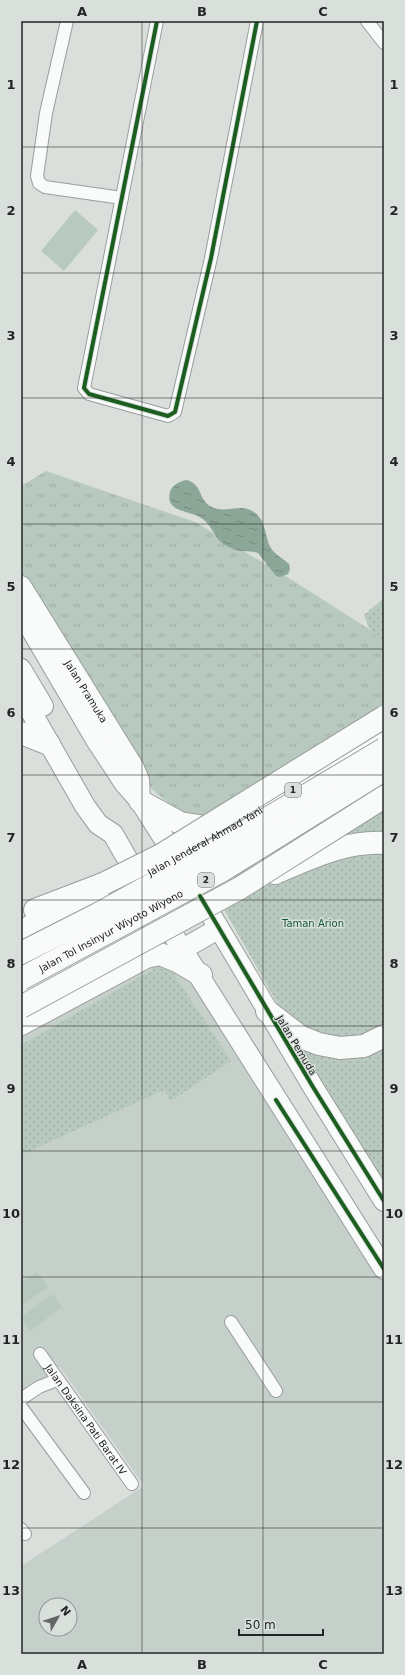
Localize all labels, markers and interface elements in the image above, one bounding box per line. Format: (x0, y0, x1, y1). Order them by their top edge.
text: A (77, 4, 87, 19)
text: B (197, 4, 207, 19)
text: C (318, 4, 328, 19)
text: 1 (6, 77, 16, 92)
text: 1 (389, 77, 399, 92)
text: 2 (6, 203, 16, 218)
text: 2 (389, 203, 399, 218)
text: 3 (6, 328, 16, 343)
text: 3 (389, 328, 399, 343)
text: 4 (6, 454, 16, 469)
text: 4 (389, 454, 399, 469)
text: 5 (6, 579, 16, 594)
text: 5 (389, 579, 399, 594)
street label: Jalan Pramuka (62, 657, 110, 725)
text: 6 (6, 705, 16, 720)
text: 6 (389, 705, 399, 720)
road number: 1 (285, 783, 301, 797)
street label: Jalan Jenderal Ahmad Yani (145, 805, 265, 879)
text: 7 (6, 830, 16, 845)
text: 7 (389, 830, 399, 845)
road number: 2 (198, 873, 214, 887)
street label: Jalan Tol Insinyur Wiyoto Wiyono (36, 888, 185, 975)
park label: Taman Arion (281, 918, 344, 929)
text: 8 (6, 956, 16, 971)
text: 8 (389, 956, 399, 971)
street label: Jalan Pemuda (274, 1012, 319, 1077)
text: 9 (6, 1081, 16, 1096)
text: 9 (389, 1081, 399, 1096)
text: 10 (2, 1206, 20, 1221)
text: 10 (385, 1206, 403, 1221)
text: 11 (2, 1332, 20, 1347)
text: 11 (385, 1332, 403, 1347)
street label: Jalan Daksina Pati Barat IV (42, 1361, 129, 1477)
text: 12 (2, 1457, 20, 1472)
text: 12 (385, 1457, 403, 1472)
text: 13 (2, 1583, 20, 1598)
text: 13 (385, 1583, 403, 1598)
north arrow (38, 1597, 78, 1637)
text: N (57, 1603, 73, 1619)
scale bar (239, 1611, 323, 1637)
text: 50 m (245, 1618, 276, 1632)
text: A (77, 1657, 87, 1672)
text: B (197, 1657, 207, 1672)
text: C (318, 1657, 328, 1672)

